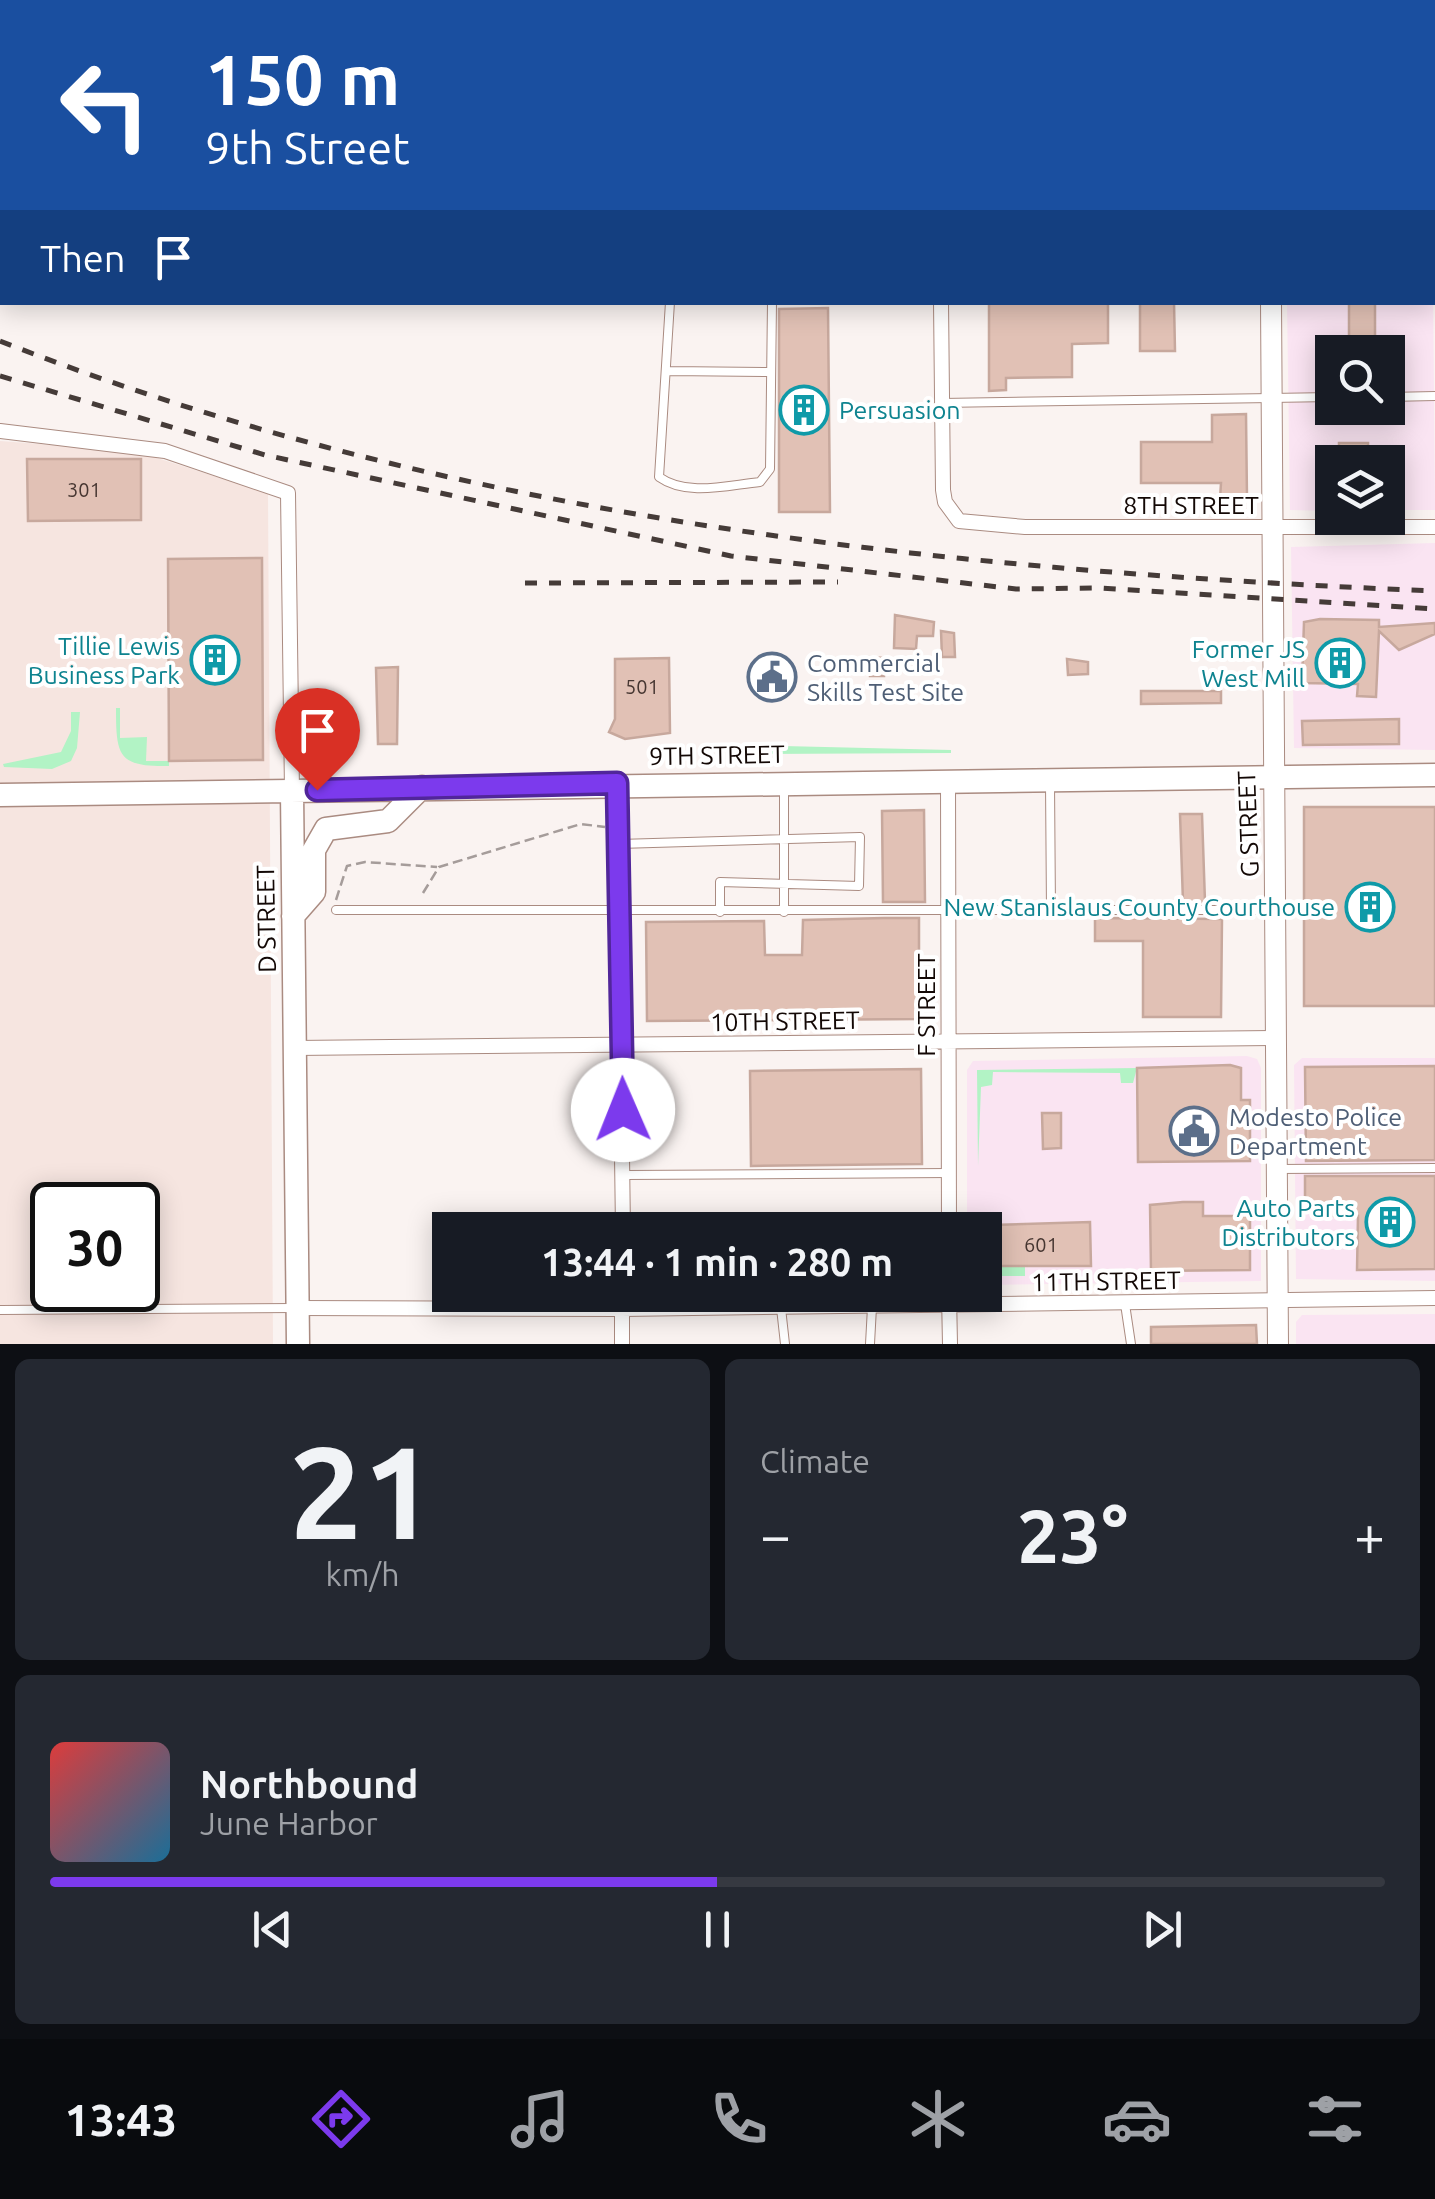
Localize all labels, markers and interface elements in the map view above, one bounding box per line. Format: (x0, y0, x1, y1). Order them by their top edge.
icon: left (40, 40, 170, 170)
text: 150 m (205, 40, 400, 118)
text: 9th Street (205, 122, 410, 173)
icon: arrive (146, 230, 201, 285)
text: Then (40, 237, 126, 279)
map controls (1315, 335, 1405, 535)
button: search (1315, 335, 1405, 425)
building icon: Persuasion (778, 384, 830, 436)
place label: Persuasion (839, 396, 961, 424)
button: layers (1315, 445, 1405, 535)
house number: 301 (67, 478, 101, 501)
street label: 8TH STREET (1123, 491, 1259, 519)
place label: Tillie Lewis Business Park (28, 632, 180, 689)
building icon: Tillie Lewis Business Park (189, 634, 241, 686)
place label: Former JS West Mill (1192, 635, 1305, 692)
building icon: Former JS West Mill (1314, 637, 1366, 689)
place label: Commercial Skills Test Site (807, 649, 964, 706)
public building icon: Commercial Skills Test Site (746, 651, 798, 703)
house number: 501 (625, 675, 659, 698)
pin (275, 688, 360, 791)
icon: arrive (290, 703, 345, 758)
street label: 9TH STREET (649, 740, 785, 770)
street label: G STREET (1232, 770, 1264, 878)
street label: D STREET (251, 865, 281, 973)
building icon: New Stanislaus County Courthouse (1344, 881, 1396, 933)
place label: New Stanislaus County Courthouse (944, 893, 1335, 921)
street label: F STREET (912, 953, 940, 1057)
street label: 10TH STREET (710, 1006, 860, 1036)
position arrow (571, 1058, 675, 1162)
place label: Modesto Police Department (1229, 1103, 1402, 1160)
public building icon: Modesto Police Department (1168, 1105, 1220, 1157)
speed limit sign: 30 (30, 1182, 160, 1312)
place label: Auto Parts Distributors (1221, 1194, 1355, 1251)
building icon: Auto Parts Distributors (1364, 1196, 1416, 1248)
house number: 601 (1024, 1233, 1058, 1256)
text: 13:44 · 1 min · 280 m (541, 1241, 893, 1283)
street label: 11TH STREET (1031, 1266, 1181, 1296)
text: 21 (289, 1418, 436, 1564)
text: Climate (760, 1443, 870, 1479)
text: 23° (1017, 1493, 1128, 1577)
text: − (760, 1504, 791, 1565)
text: + (1354, 1504, 1385, 1565)
text: km/h (326, 1556, 399, 1592)
text: Northbound (200, 1763, 418, 1805)
text: June Harbor (200, 1805, 378, 1841)
icon: previous (245, 1902, 300, 1957)
icon: pause (690, 1902, 745, 1957)
icon: next (1135, 1902, 1190, 1957)
icon: directions (306, 2084, 376, 2154)
icon: music (505, 2084, 575, 2154)
icon: phone (704, 2084, 774, 2154)
icon: climate (903, 2084, 973, 2154)
icon: car (1102, 2084, 1172, 2154)
icon: filters (1300, 2084, 1370, 2154)
text: 13:43 (64, 2094, 177, 2145)

